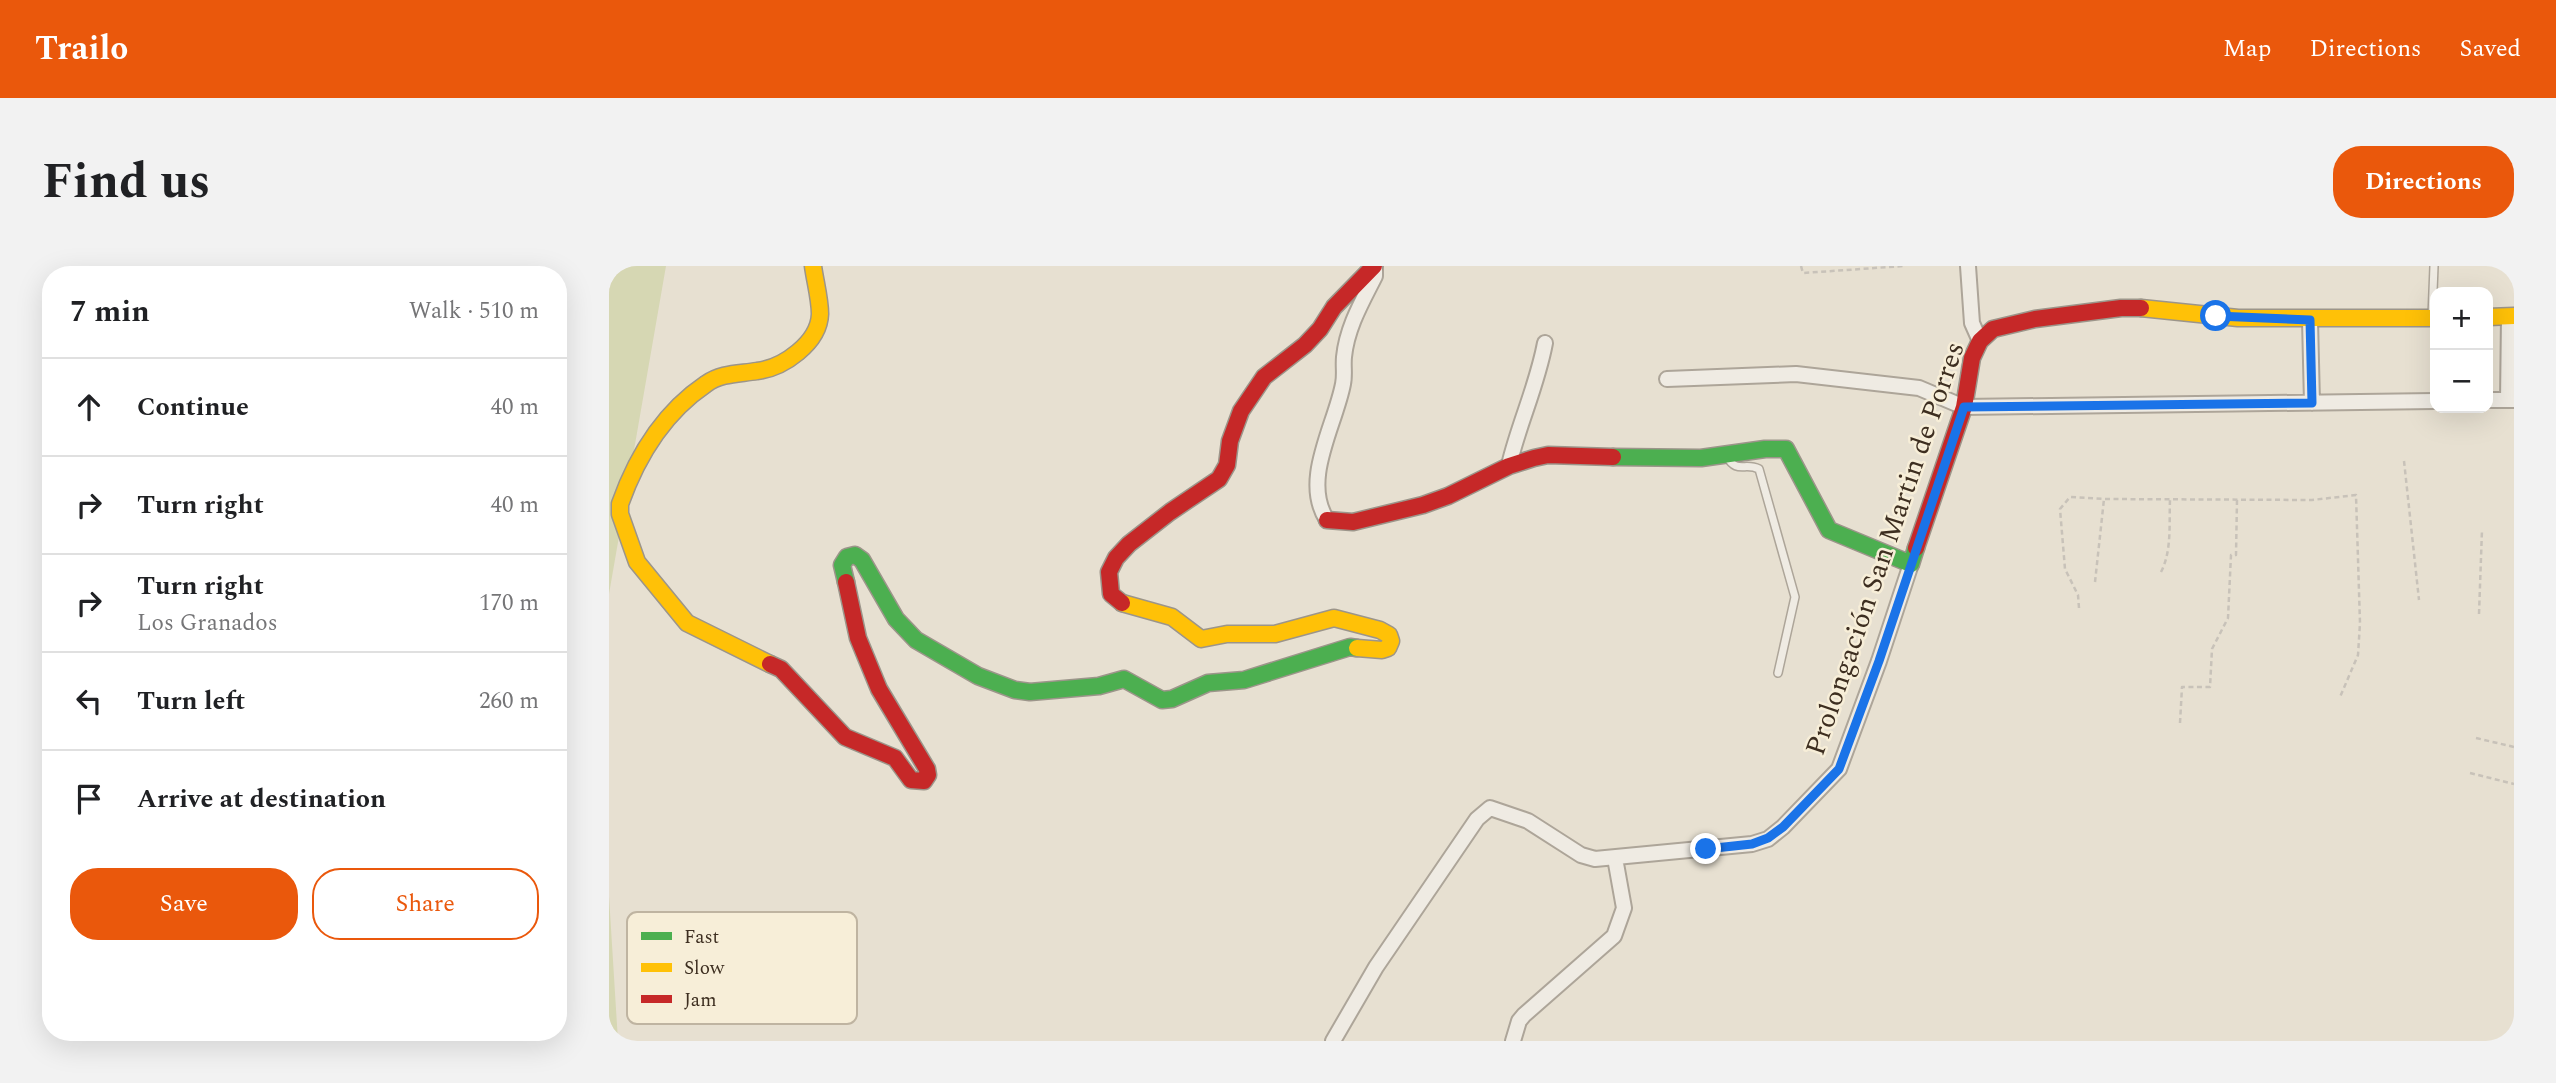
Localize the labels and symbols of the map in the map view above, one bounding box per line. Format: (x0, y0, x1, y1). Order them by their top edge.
route start (2200, 300, 2231, 331)
street label: Prolongación San Martin de Porres (1794, 336, 1977, 761)
route end (1690, 833, 1721, 864)
legend (627, 912, 857, 1024)
text: Fast (684, 923, 720, 952)
text: Slow (684, 954, 725, 983)
text: Jam (684, 986, 716, 1015)

